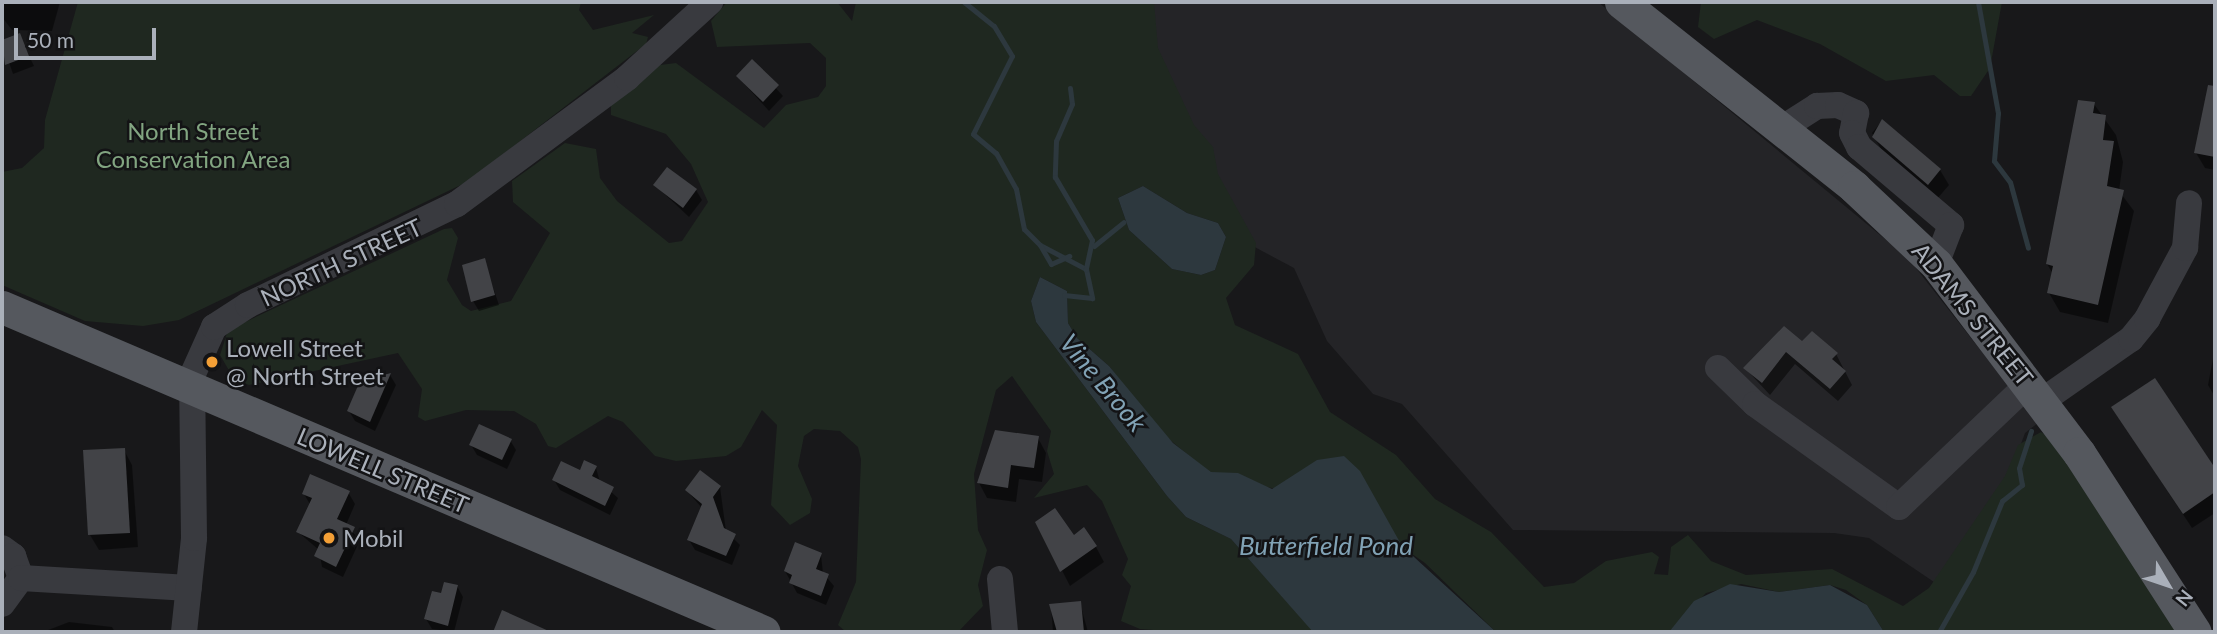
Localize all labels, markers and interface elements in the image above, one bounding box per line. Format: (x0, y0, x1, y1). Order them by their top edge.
scale bar (18, 14, 159, 58)
text: 50 m (27, 27, 74, 52)
park label: North Street Conservation Area (95, 117, 291, 173)
street label: NORTH STREET (256, 212, 426, 312)
street label: ADAMS STREET (1906, 237, 2040, 391)
water label: Vine Brook (1053, 328, 1153, 438)
place label: Lowell Street @ North Street (226, 334, 384, 390)
marker: Lowell Street @ North Street (204, 354, 220, 370)
street label: LOWELL STREET (293, 421, 473, 519)
place label: Mobil (343, 524, 403, 552)
marker: Mobil (321, 530, 337, 546)
water label: Butterfield Pond (1239, 530, 1413, 562)
north arrow (2133, 550, 2203, 620)
text: N (2171, 586, 2198, 611)

